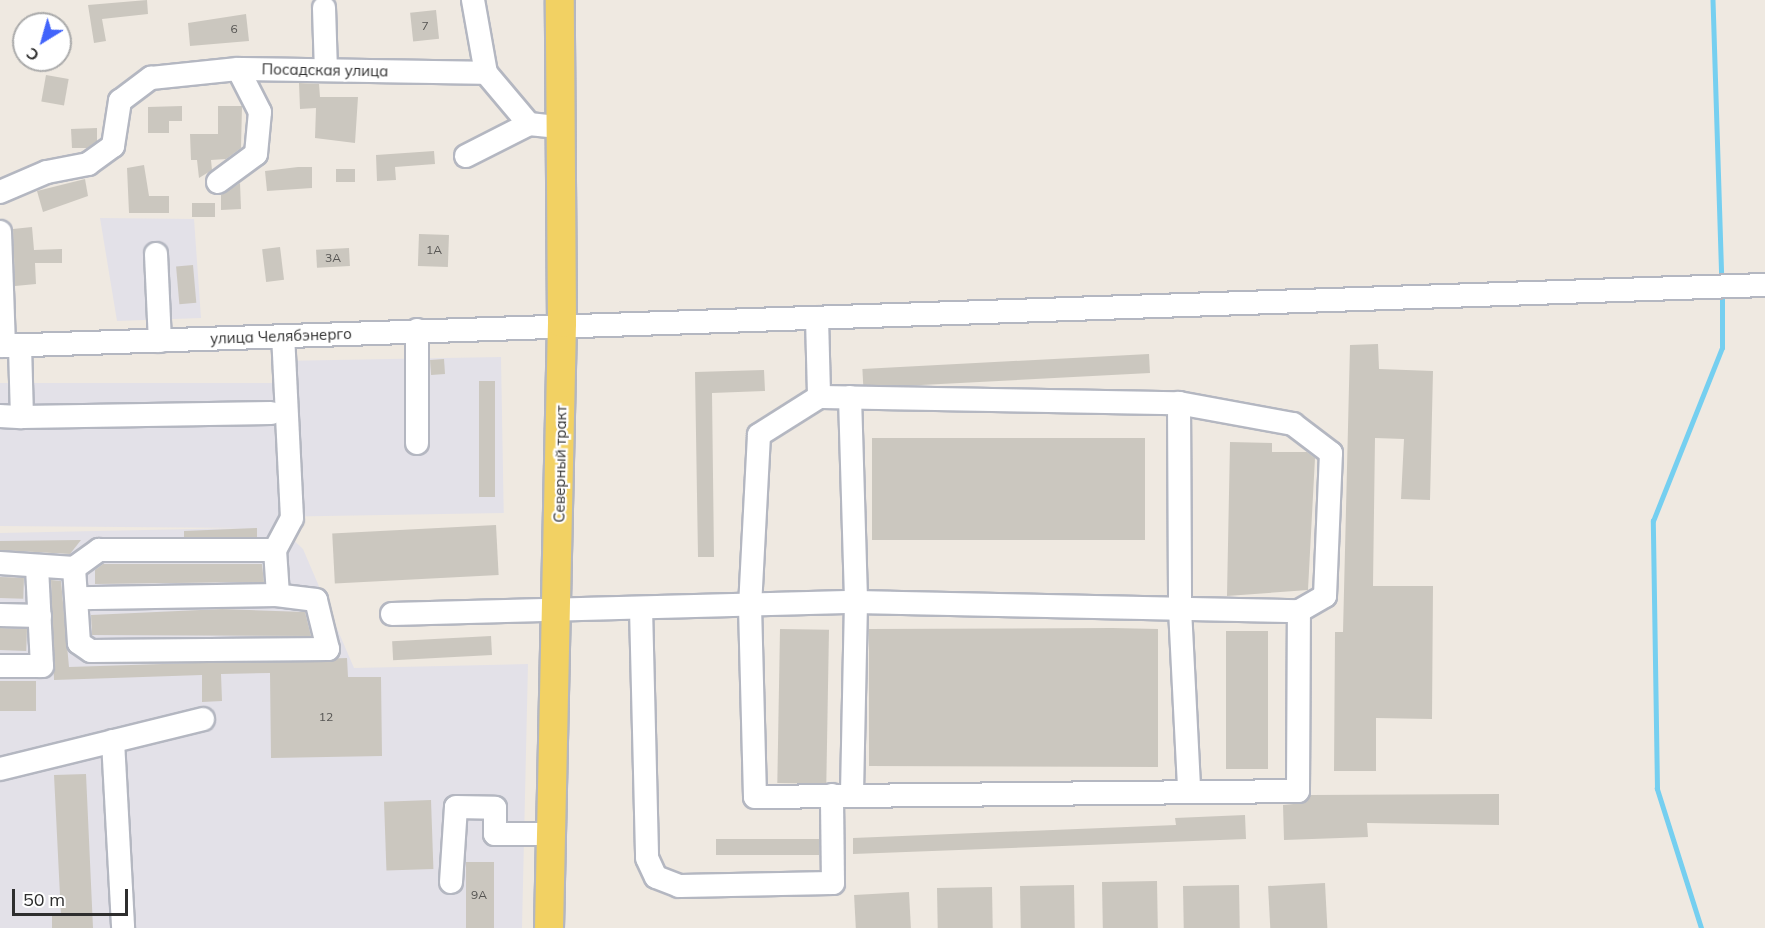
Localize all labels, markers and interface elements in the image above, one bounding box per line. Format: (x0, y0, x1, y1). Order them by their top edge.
north arrow (12, 12, 72, 72)
house number: 7 (421, 19, 429, 33)
house number: 6 (230, 22, 238, 36)
text: С (22, 43, 43, 66)
street label: Посадская улица (262, 60, 388, 80)
house number: 1А (426, 243, 442, 257)
house number: 3А (325, 251, 341, 265)
street label: улица Челябэнерго (210, 325, 352, 347)
street label: Северный тракт (550, 405, 570, 523)
house number: 12 (319, 710, 333, 724)
scale bar (15, 877, 130, 915)
text: 50 m (23, 888, 65, 911)
house number: 9А (471, 888, 487, 902)

